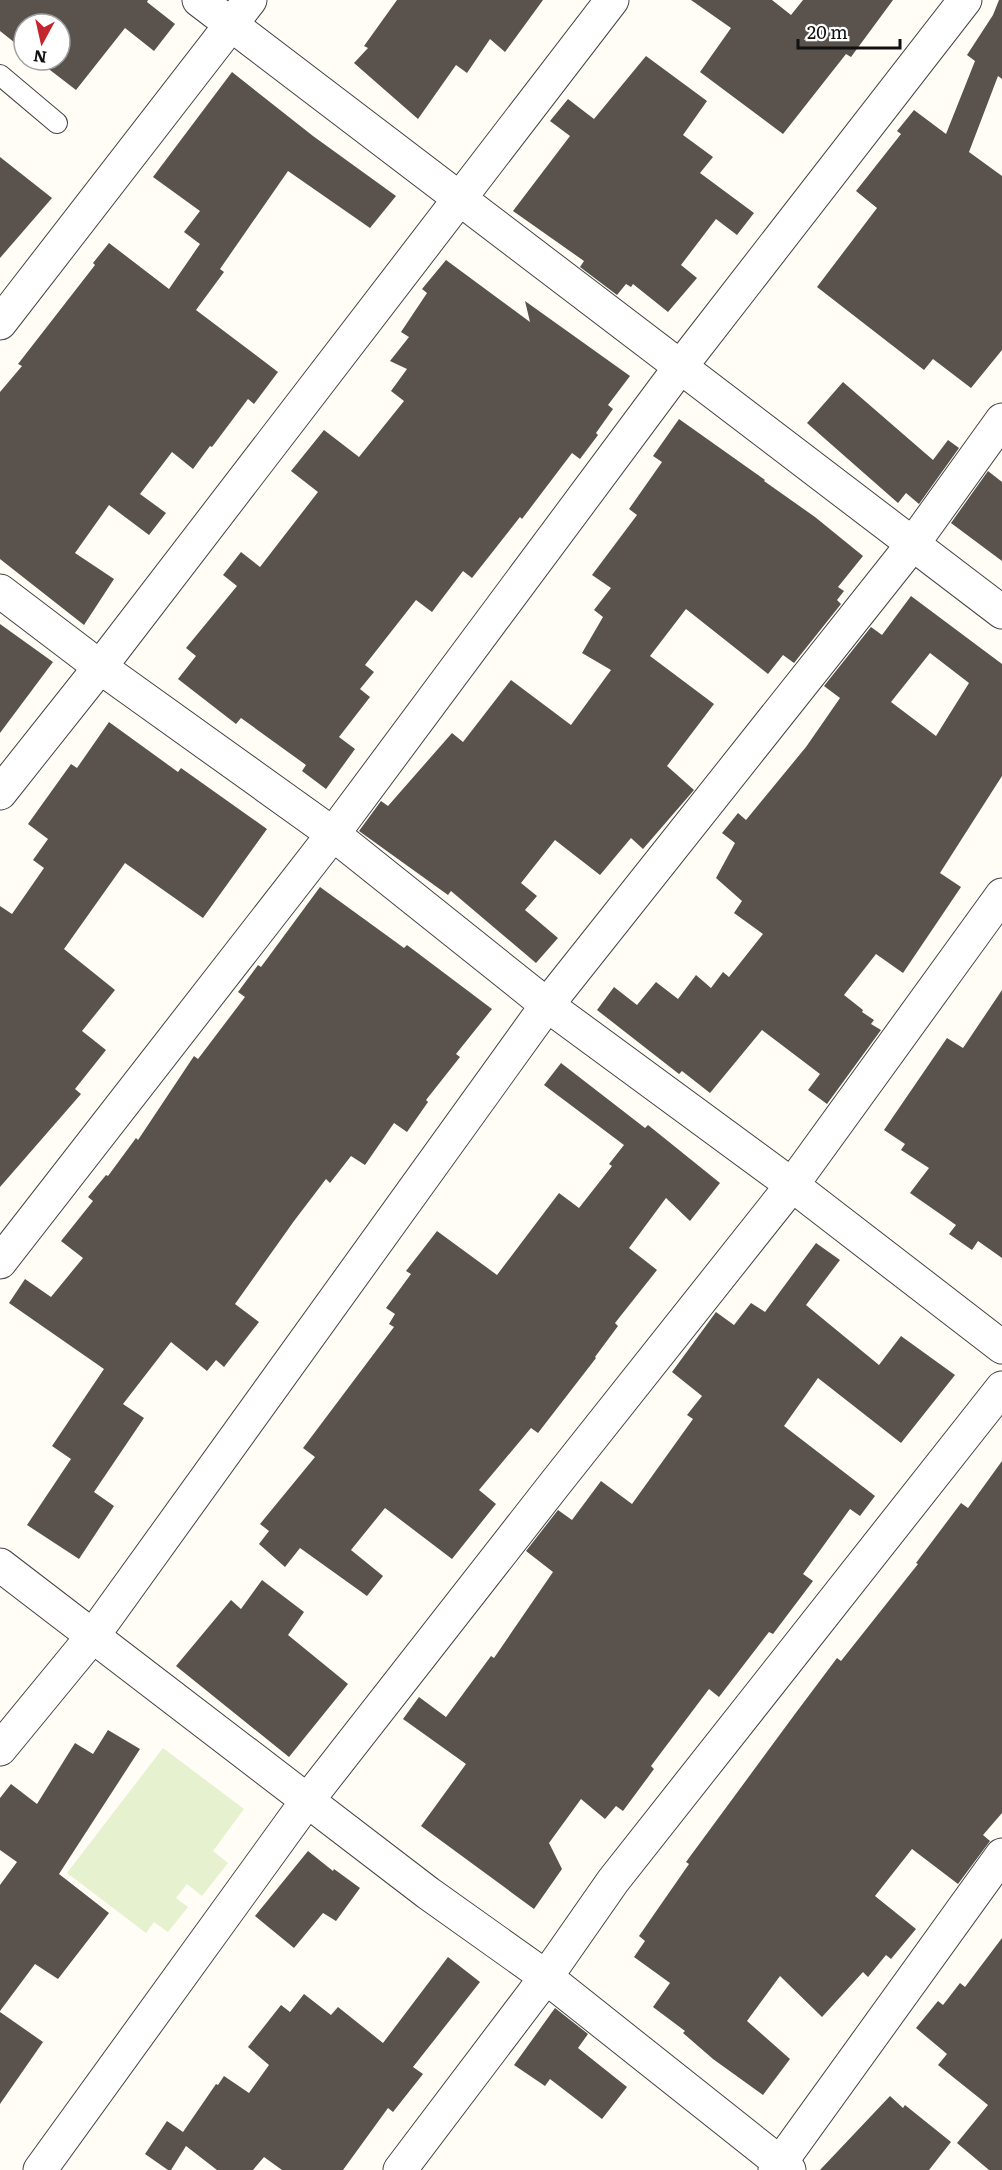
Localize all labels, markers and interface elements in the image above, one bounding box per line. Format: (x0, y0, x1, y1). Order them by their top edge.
north arrow (12, 12, 72, 72)
scale bar (798, 12, 900, 50)
text: 20 m (807, 18, 848, 45)
text: N (31, 45, 48, 71)

